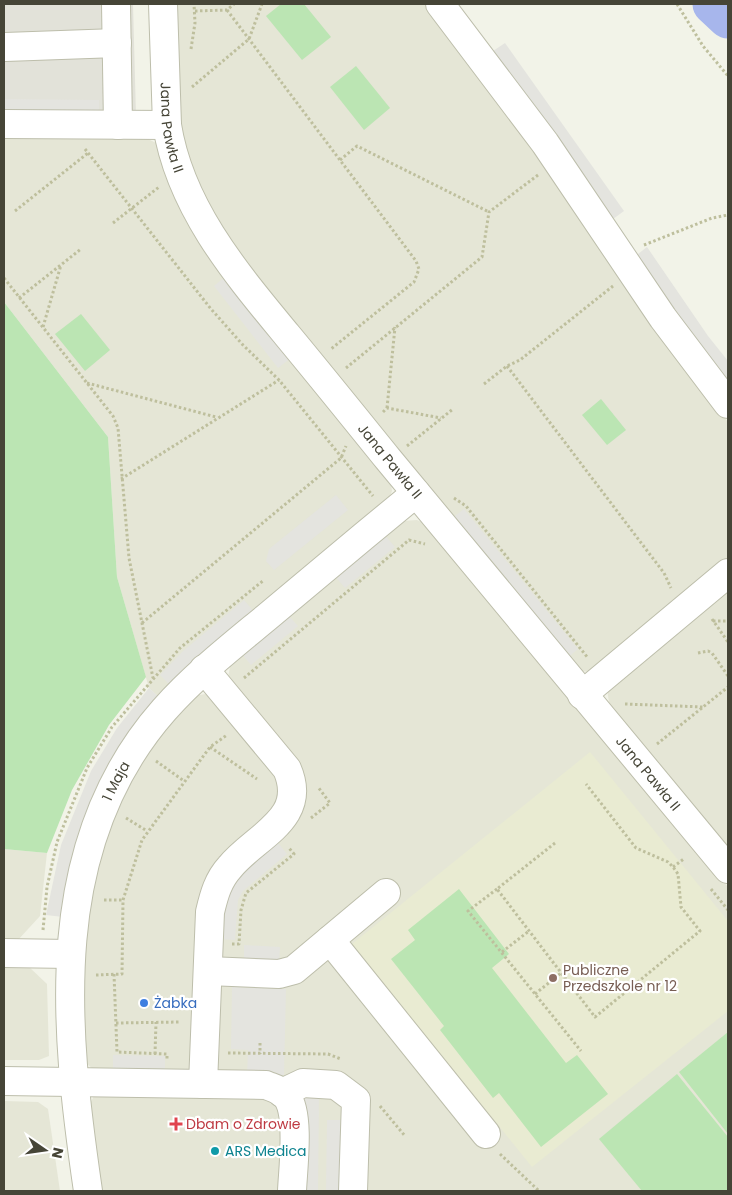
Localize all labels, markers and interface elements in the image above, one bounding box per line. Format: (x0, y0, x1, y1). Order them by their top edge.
street label: Jana Pawła II (156, 82, 189, 176)
street label: Jana Pawła II (353, 419, 427, 503)
street label: Jana Pawła II (611, 732, 685, 815)
street label: 1 Maja (97, 757, 135, 804)
place label: Publiczne Przedszkole nr 12 (563, 960, 677, 996)
marker: Publiczne Przedszkole nr 12 (547, 972, 559, 984)
place label: Żabka (154, 993, 197, 1013)
marker: Żabka (138, 997, 150, 1009)
place label: Dbam o Zdrowie (186, 1114, 301, 1134)
marker: Dbam o Zdrowie (170, 1118, 182, 1130)
north arrow (20, 1125, 70, 1175)
place label: ARS Medica (225, 1141, 307, 1161)
marker: ARS Medica (209, 1145, 221, 1157)
text: N (47, 1146, 69, 1160)

